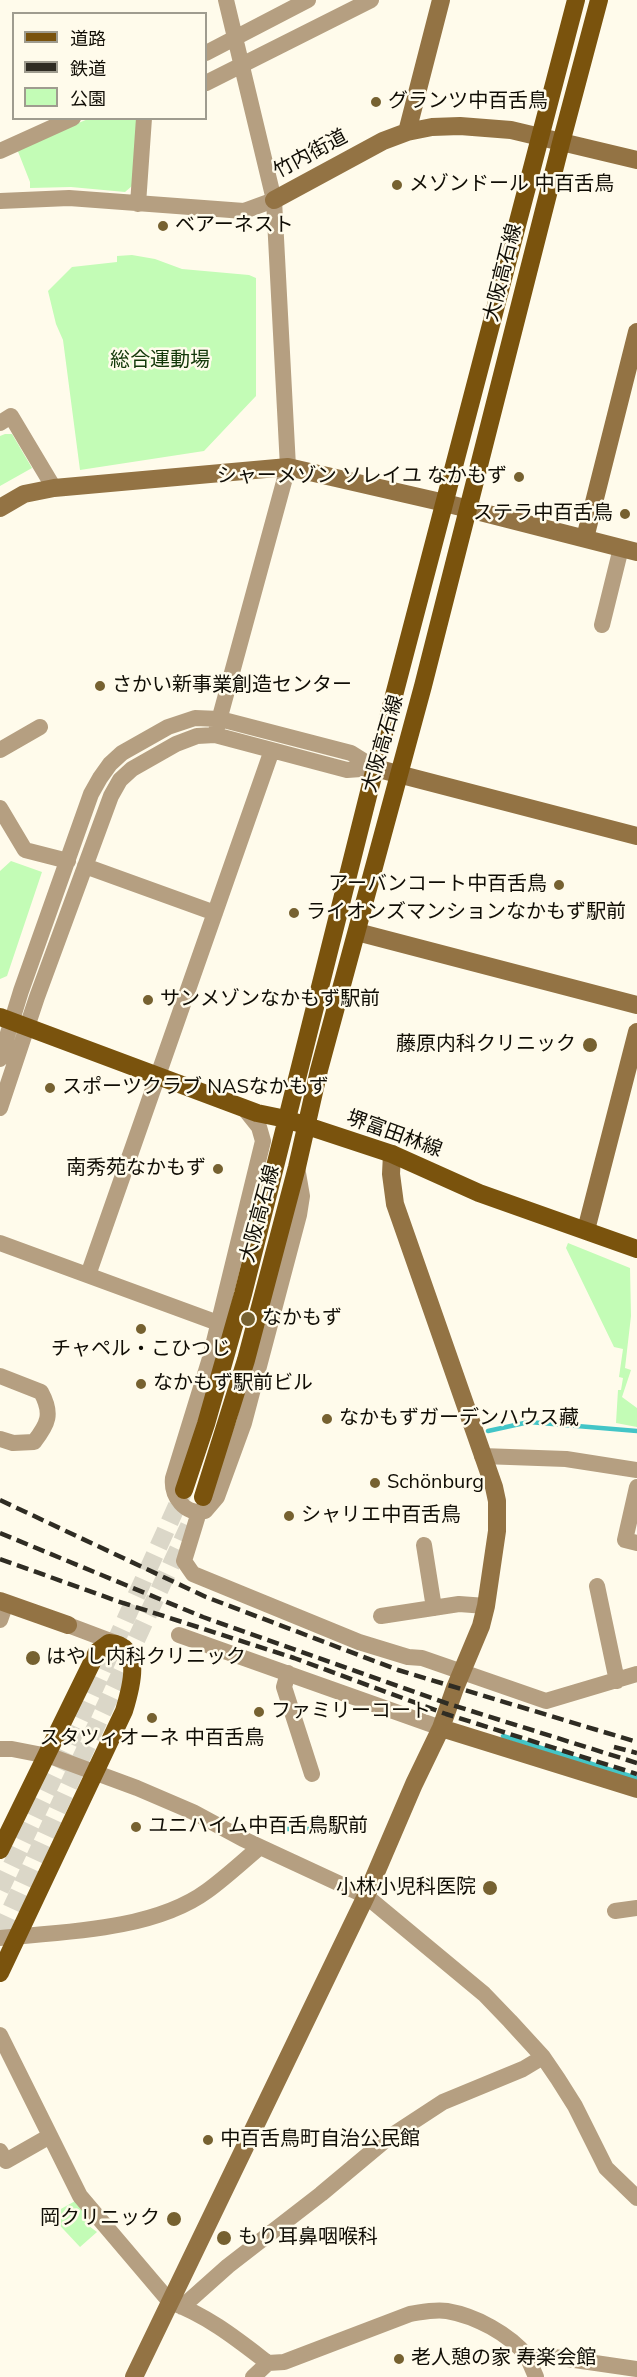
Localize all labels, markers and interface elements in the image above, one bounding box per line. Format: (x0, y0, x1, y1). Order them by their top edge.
legend (12, 12, 207, 120)
text: 道路 (70, 27, 106, 51)
text: 鉄道 (70, 57, 106, 81)
text: 公園 (70, 87, 106, 111)
place label: グランツ中百舌鳥 (388, 90, 548, 114)
marker: グランツ中百舌鳥 (369, 95, 383, 109)
street label: 竹内街道 (270, 126, 352, 184)
place label: メゾンドール 中百舌鳥 (409, 173, 614, 197)
marker: メゾンドール 中百舌鳥 (390, 178, 404, 192)
place label: ベアーネスト (175, 214, 294, 238)
marker: ベアーネスト (156, 219, 170, 233)
street label: 大阪高石線 (480, 222, 528, 324)
park label: 総合運動場 (110, 349, 210, 373)
place label: シャーメゾン ソレイユ なかもず (217, 465, 507, 489)
marker: シャーメゾン ソレイユ なかもず (512, 470, 526, 484)
place label: ステラ中百舌鳥 (473, 502, 613, 526)
marker: ステラ中百舌鳥 (618, 507, 632, 521)
place label: さかい新事業創造センター (112, 674, 352, 698)
marker: さかい新事業創造センター (93, 679, 107, 693)
street label: 大阪高石線 (359, 693, 409, 795)
place label: アーバンコート中百舌鳥 (328, 873, 547, 897)
marker: アーバンコート中百舌鳥 (552, 878, 566, 892)
place label: ライオンズマンションなかもず駅前 (306, 901, 626, 925)
marker: ライオンズマンションなかもず駅前 (287, 906, 301, 920)
place label: サンメゾンなかもず駅前 (160, 988, 380, 1012)
marker: サンメゾンなかもず駅前 (141, 993, 155, 1007)
place label: 藤原内科クリニック (396, 1033, 576, 1057)
marker: 藤原内科クリニック (581, 1036, 599, 1054)
place label: スポーツクラブ NASなかもず (62, 1076, 329, 1100)
marker: スポーツクラブ NASなかもず (43, 1081, 57, 1095)
street label: 堺富田林線 (343, 1107, 445, 1163)
place label: 南秀苑なかもず (66, 1157, 206, 1181)
marker: 南秀苑なかもず (211, 1162, 225, 1176)
street label: 大阪高石線 (236, 1163, 286, 1265)
place label: なかもず (262, 1307, 342, 1331)
marker: なかもず (239, 1310, 257, 1328)
marker: チャペル・こひつじ (134, 1322, 148, 1336)
place label: チャペル・こひつじ (51, 1338, 231, 1362)
place label: なかもず駅前ビル (153, 1372, 313, 1396)
marker: なかもず駅前ビル (134, 1377, 148, 1391)
place label: なかもずガーデンハウス藏 (339, 1407, 579, 1431)
marker: なかもずガーデンハウス藏 (320, 1412, 334, 1426)
place label: Schönburg (387, 1471, 484, 1495)
marker: Schönburg (368, 1476, 382, 1490)
place label: シャリエ中百舌鳥 (301, 1504, 461, 1528)
marker: シャリエ中百舌鳥 (282, 1509, 296, 1523)
place label: はやし内科クリニック (46, 1646, 246, 1670)
marker: はやし内科クリニック (24, 1649, 42, 1667)
place label: ファミリーコート (271, 1700, 431, 1724)
marker: ファミリーコート (252, 1705, 266, 1719)
marker: スタツィオーネ 中百舌鳥 (145, 1711, 159, 1725)
place label: スタツィオーネ 中百舌鳥 (39, 1727, 265, 1751)
place label: ユニハイム中百舌鳥駅前 (148, 1815, 368, 1839)
marker: ユニハイム中百舌鳥駅前 (129, 1820, 143, 1834)
place label: 小林小児科医院 (336, 1876, 476, 1900)
marker: 小林小児科医院 (481, 1879, 499, 1897)
place label: 中百舌鳥町自治公民館 (220, 2128, 420, 2152)
marker: 中百舌鳥町自治公民館 (201, 2133, 215, 2147)
place label: 岡クリニック (40, 2207, 160, 2231)
marker: 岡クリニック (165, 2210, 183, 2228)
place label: もり耳鼻咽喉科 (238, 2226, 378, 2250)
marker: もり耳鼻咽喉科 (215, 2229, 233, 2247)
place label: 老人憩の家 寿楽会館 (411, 2347, 596, 2371)
marker: 老人憩の家 寿楽会館 (392, 2352, 406, 2366)

